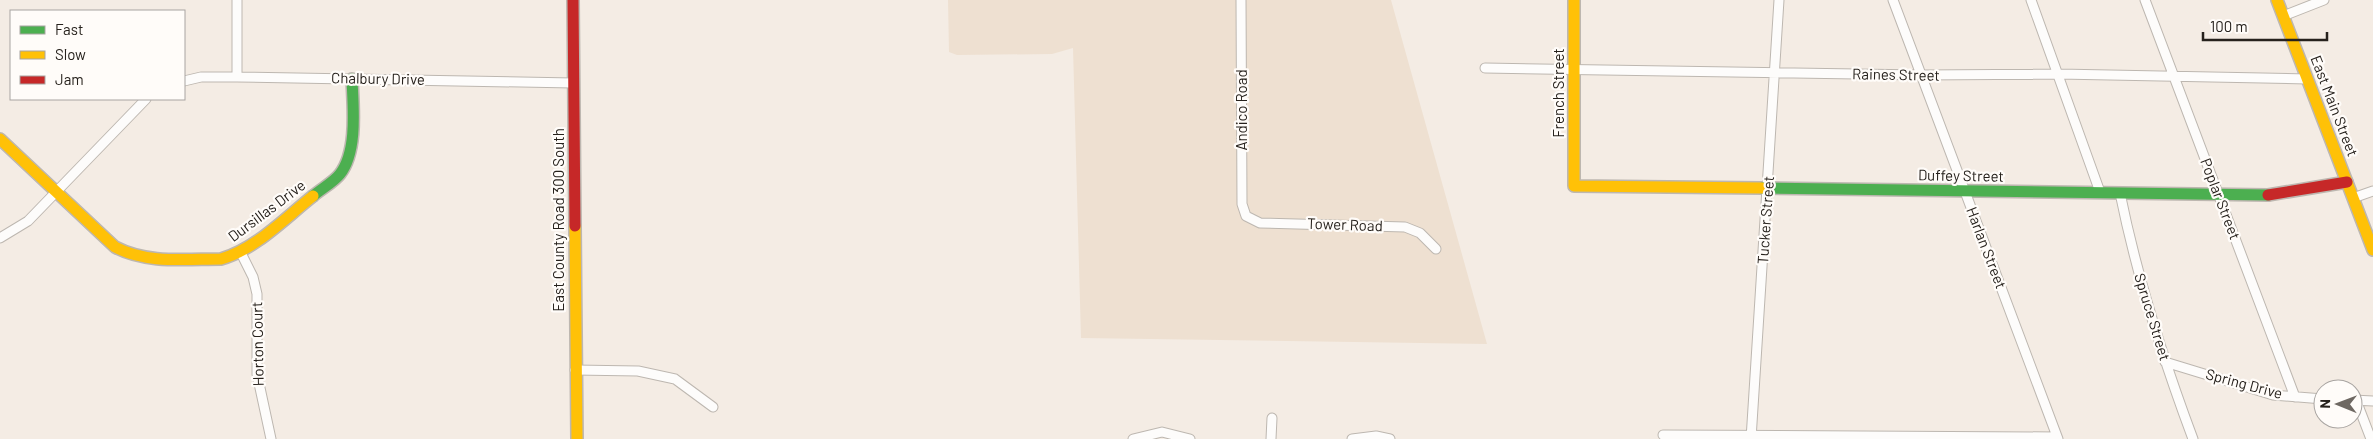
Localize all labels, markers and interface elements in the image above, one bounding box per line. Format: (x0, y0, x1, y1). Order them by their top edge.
legend (10, 10, 185, 100)
scale bar (2203, 10, 2327, 42)
text: 100 m (2210, 17, 2248, 35)
text: Fast (55, 20, 83, 38)
text: Slow (55, 45, 86, 63)
street label: French Street (1549, 48, 1567, 138)
street label: East Main Street (2307, 53, 2362, 159)
street label: Raines Street (1852, 64, 1940, 84)
street label: Chalbury Drive (331, 68, 425, 88)
street label: Andico Road (1232, 69, 1250, 151)
text: Jam (55, 70, 84, 88)
street label: East County Road 300 South (549, 128, 567, 312)
street label: Poplar Street (2197, 155, 2245, 242)
street label: Duffey Street (1918, 165, 2004, 185)
street label: Dursillas Drive (224, 175, 308, 245)
street label: Tucker Street (1753, 175, 1777, 265)
street label: Harlan Street (1963, 204, 2011, 291)
street label: Tower Road (1307, 214, 1383, 234)
street label: Spruce Street (2131, 271, 2175, 362)
street label: Horton Court (247, 302, 267, 386)
street label: Spring Drive (2204, 364, 2285, 402)
north arrow (2313, 379, 2363, 429)
text: N (2316, 399, 2333, 409)

